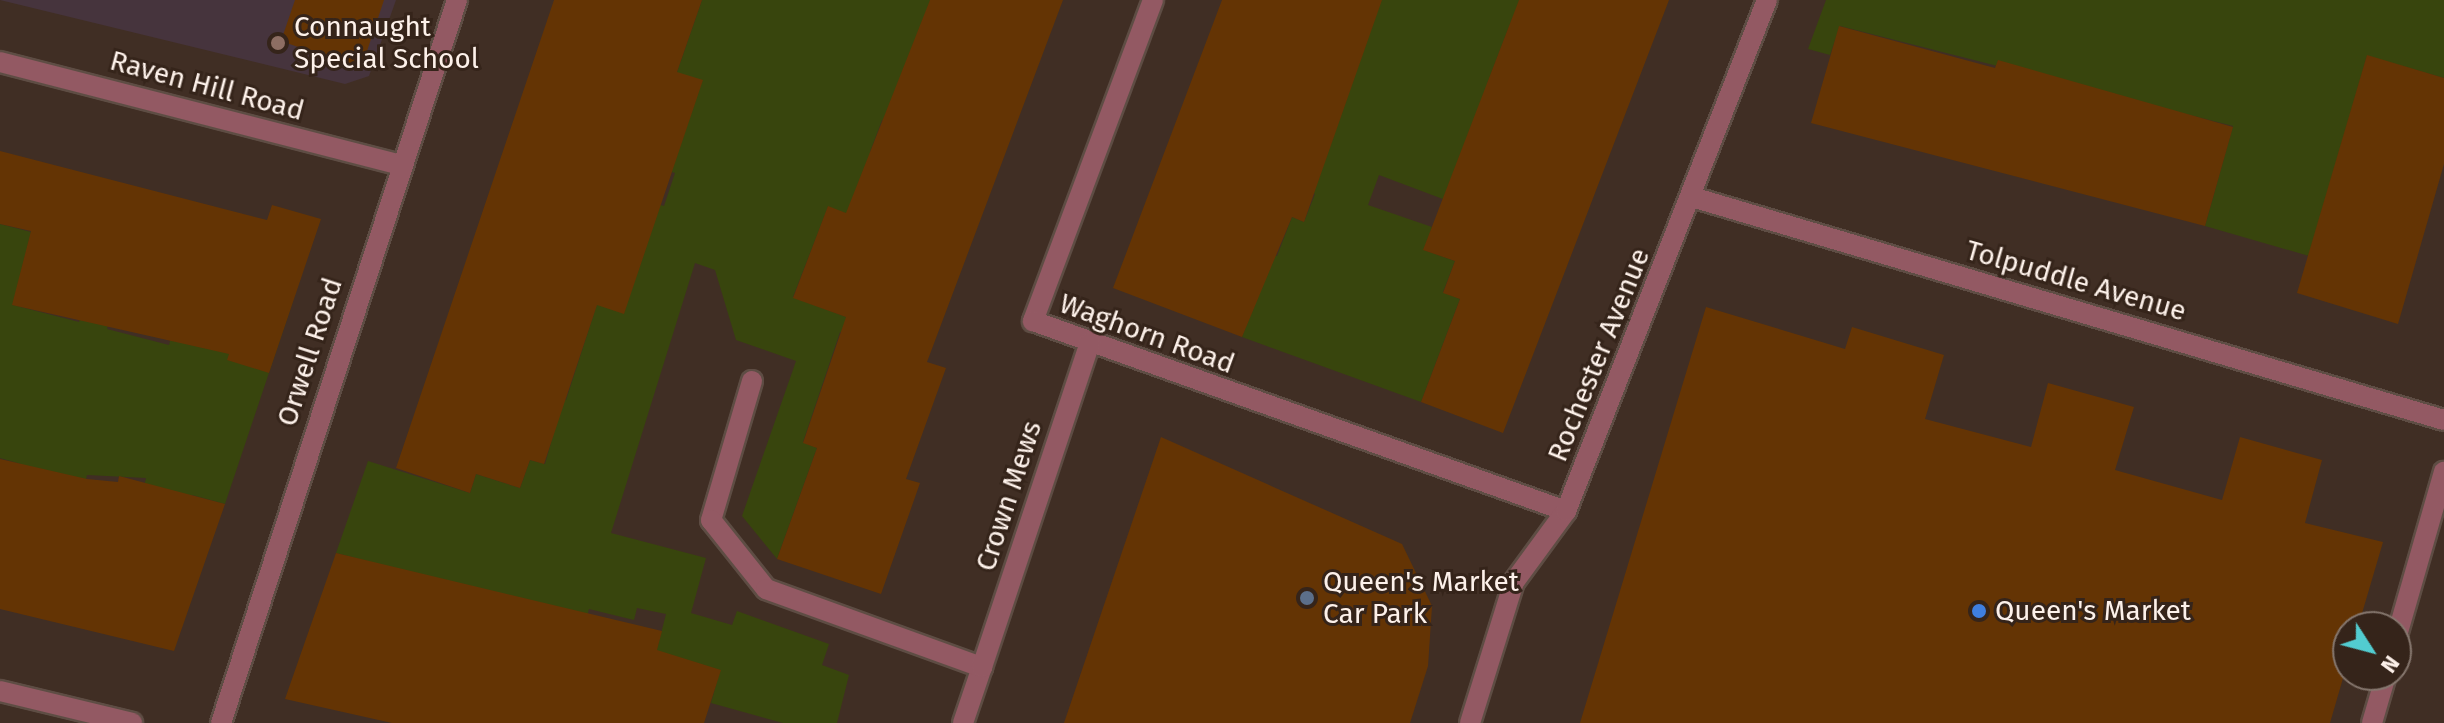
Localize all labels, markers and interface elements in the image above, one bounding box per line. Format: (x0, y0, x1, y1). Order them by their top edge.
place label: Connaught Special School (294, 10, 479, 76)
marker: Connaught Special School (269, 34, 287, 52)
street label: Raven Hill Road (106, 44, 308, 128)
street label: Tolpuddle Avenue (1962, 233, 2190, 329)
street label: Rochester Avenue (1541, 243, 1657, 467)
street label: Orwell Road (270, 274, 350, 430)
street label: Waghorn Road (1055, 287, 1239, 381)
street label: Crown Mews (969, 417, 1049, 575)
place label: Queen's Market Car Park (1323, 565, 1519, 631)
marker: Queen's Market Car Park (1298, 589, 1316, 607)
place label: Queen's Market (1995, 594, 2191, 628)
marker: Queen's Market (1970, 602, 1988, 620)
north arrow (2332, 611, 2412, 691)
text: N (2375, 650, 2405, 678)

